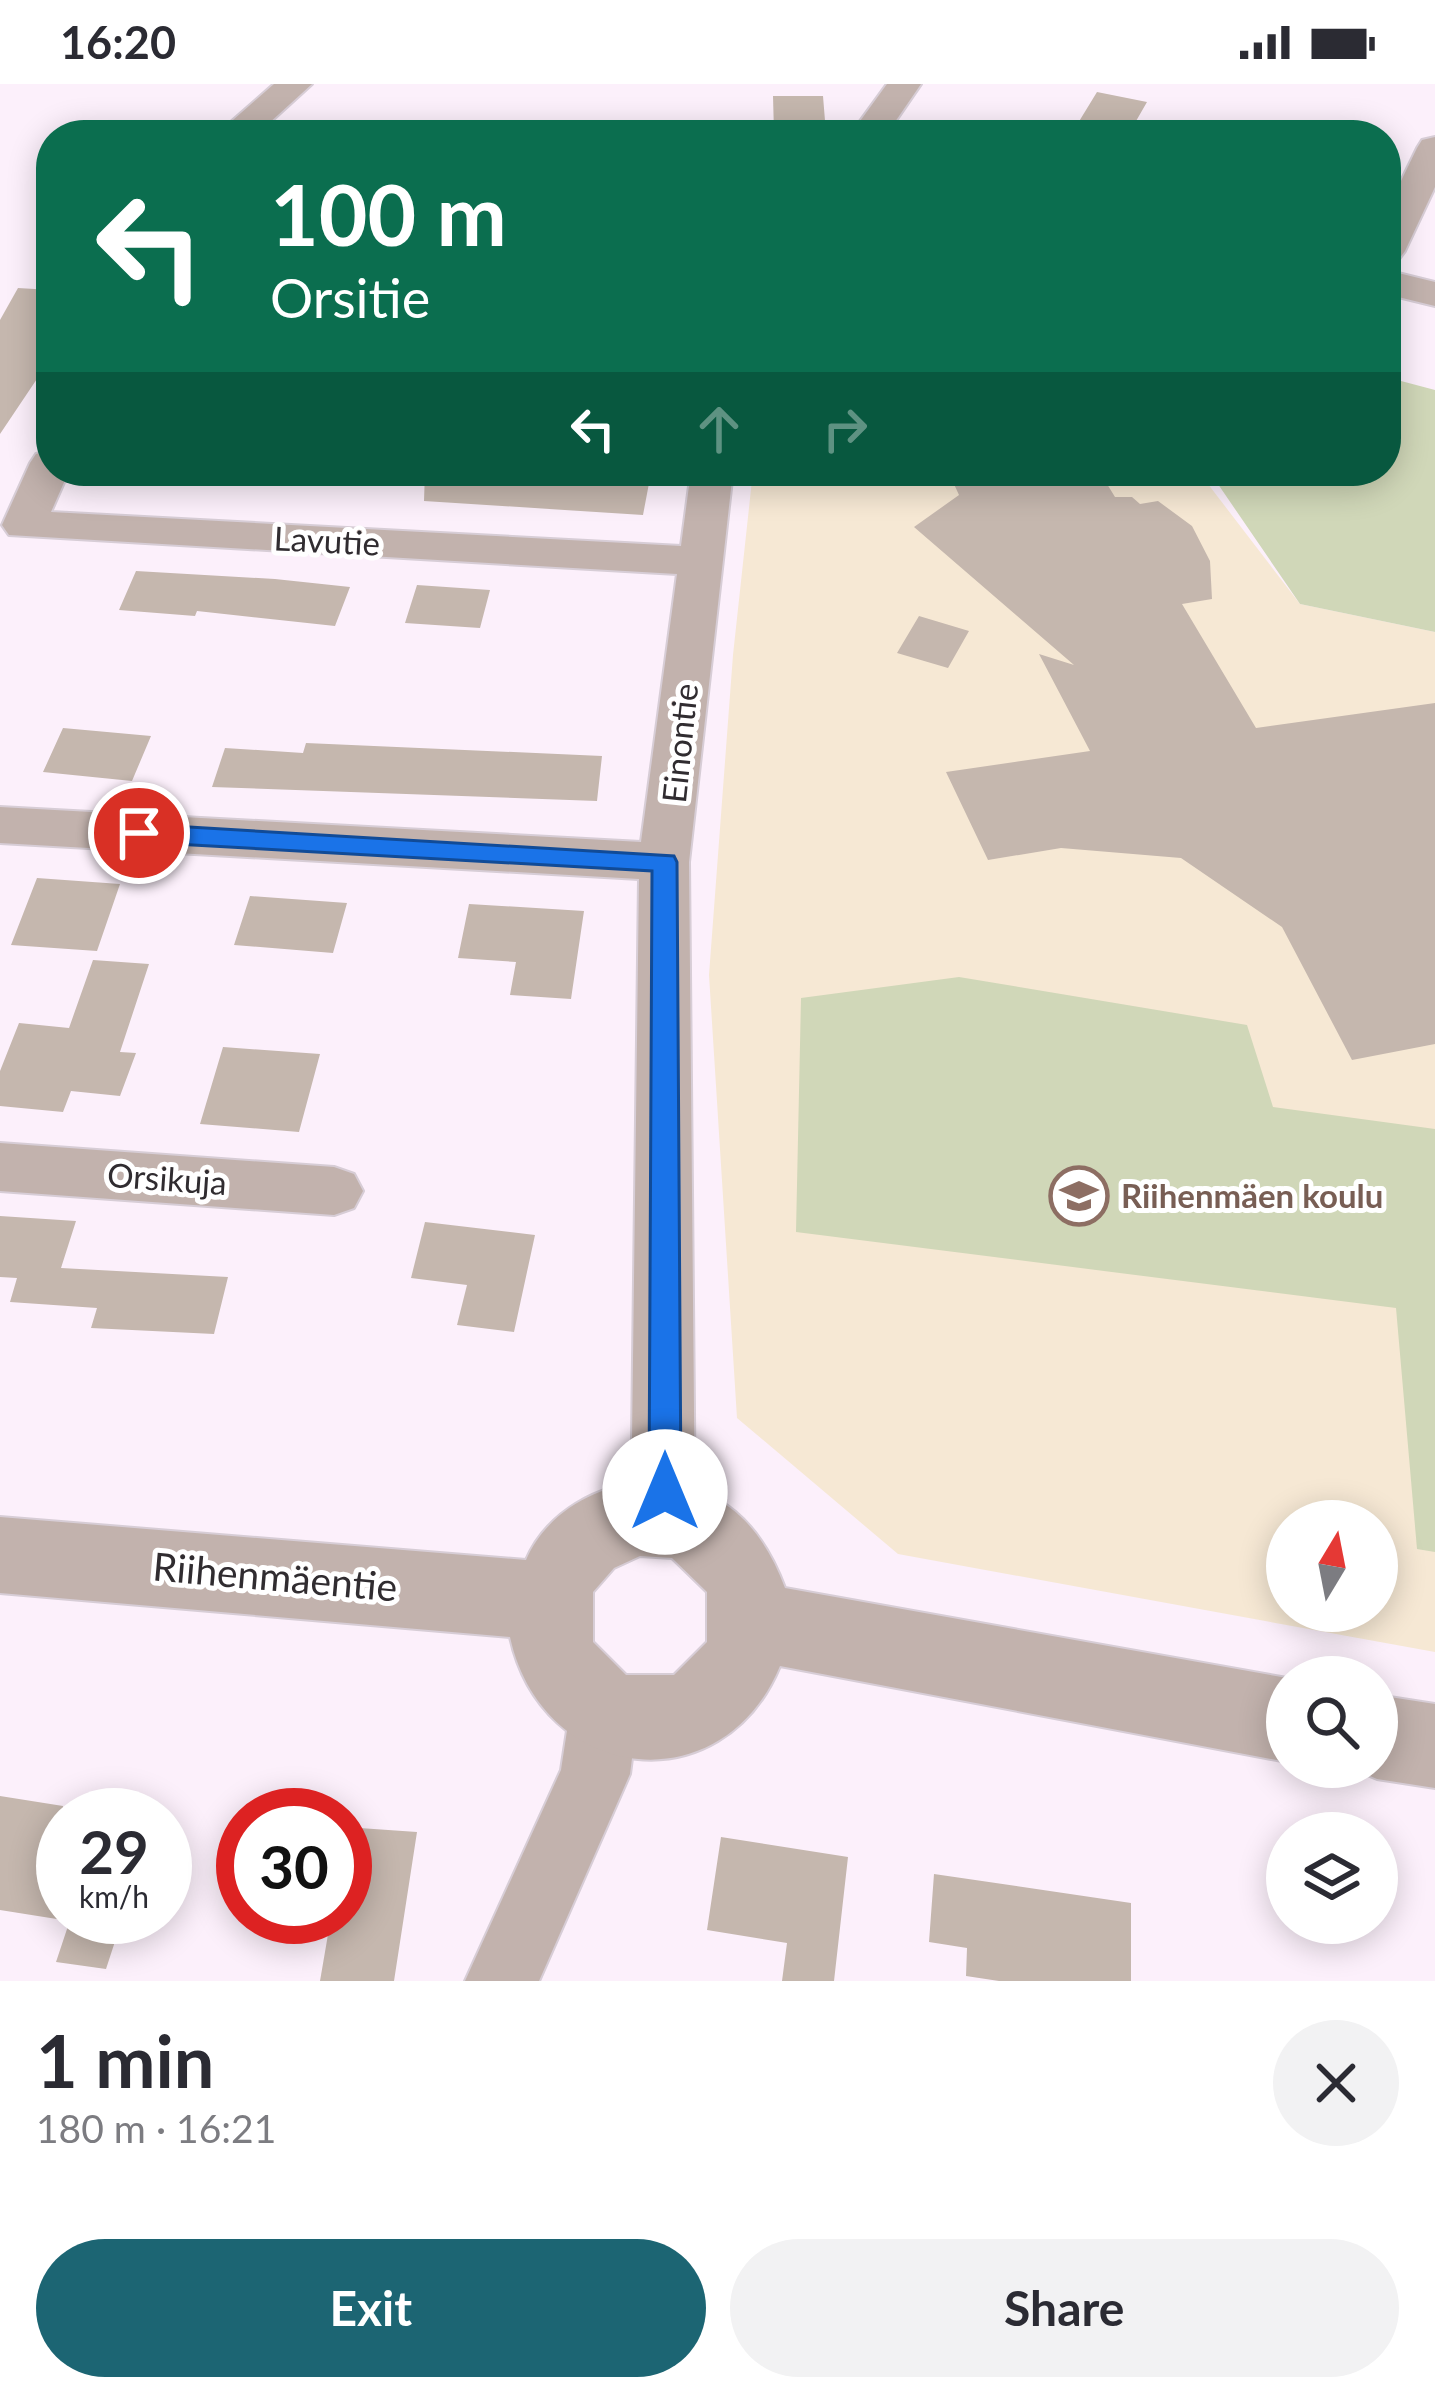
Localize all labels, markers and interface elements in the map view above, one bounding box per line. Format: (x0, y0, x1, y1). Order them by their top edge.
text: 16:20 (60, 15, 176, 69)
text: 100 m (270, 163, 507, 264)
icon: left (72, 168, 228, 324)
text: Orsitie (270, 265, 430, 330)
icon: left (560, 396, 626, 462)
icon: ahead (686, 396, 752, 462)
icon: right (812, 396, 878, 462)
street label: Lavutie (273, 517, 381, 563)
street label: Einontie (653, 681, 705, 805)
pin (88, 782, 190, 884)
icon: arrive (106, 800, 172, 866)
street label: Orsikuja (106, 1154, 228, 1202)
school or university icon: Riihenmäen koulu (1048, 1165, 1110, 1227)
place label: Riihenmäen koulu (1121, 1175, 1383, 1215)
position arrow (602, 1429, 728, 1555)
north arrow (1266, 1500, 1398, 1632)
map controls (1266, 1500, 1398, 1944)
street label: Riihenmäentie (151, 1542, 399, 1610)
button: search (1266, 1656, 1398, 1788)
speed limit sign: 30 (216, 1788, 372, 1944)
button: layers (1266, 1812, 1398, 1944)
text: 29 (79, 1815, 149, 1887)
text: km/h (79, 1878, 149, 1914)
text: 1 min (36, 2017, 214, 2103)
button: close (1273, 2020, 1399, 2146)
text: 180 m · 16:21 (36, 2105, 276, 2151)
button: Exit (36, 2239, 706, 2377)
button: Share (730, 2239, 1399, 2377)

